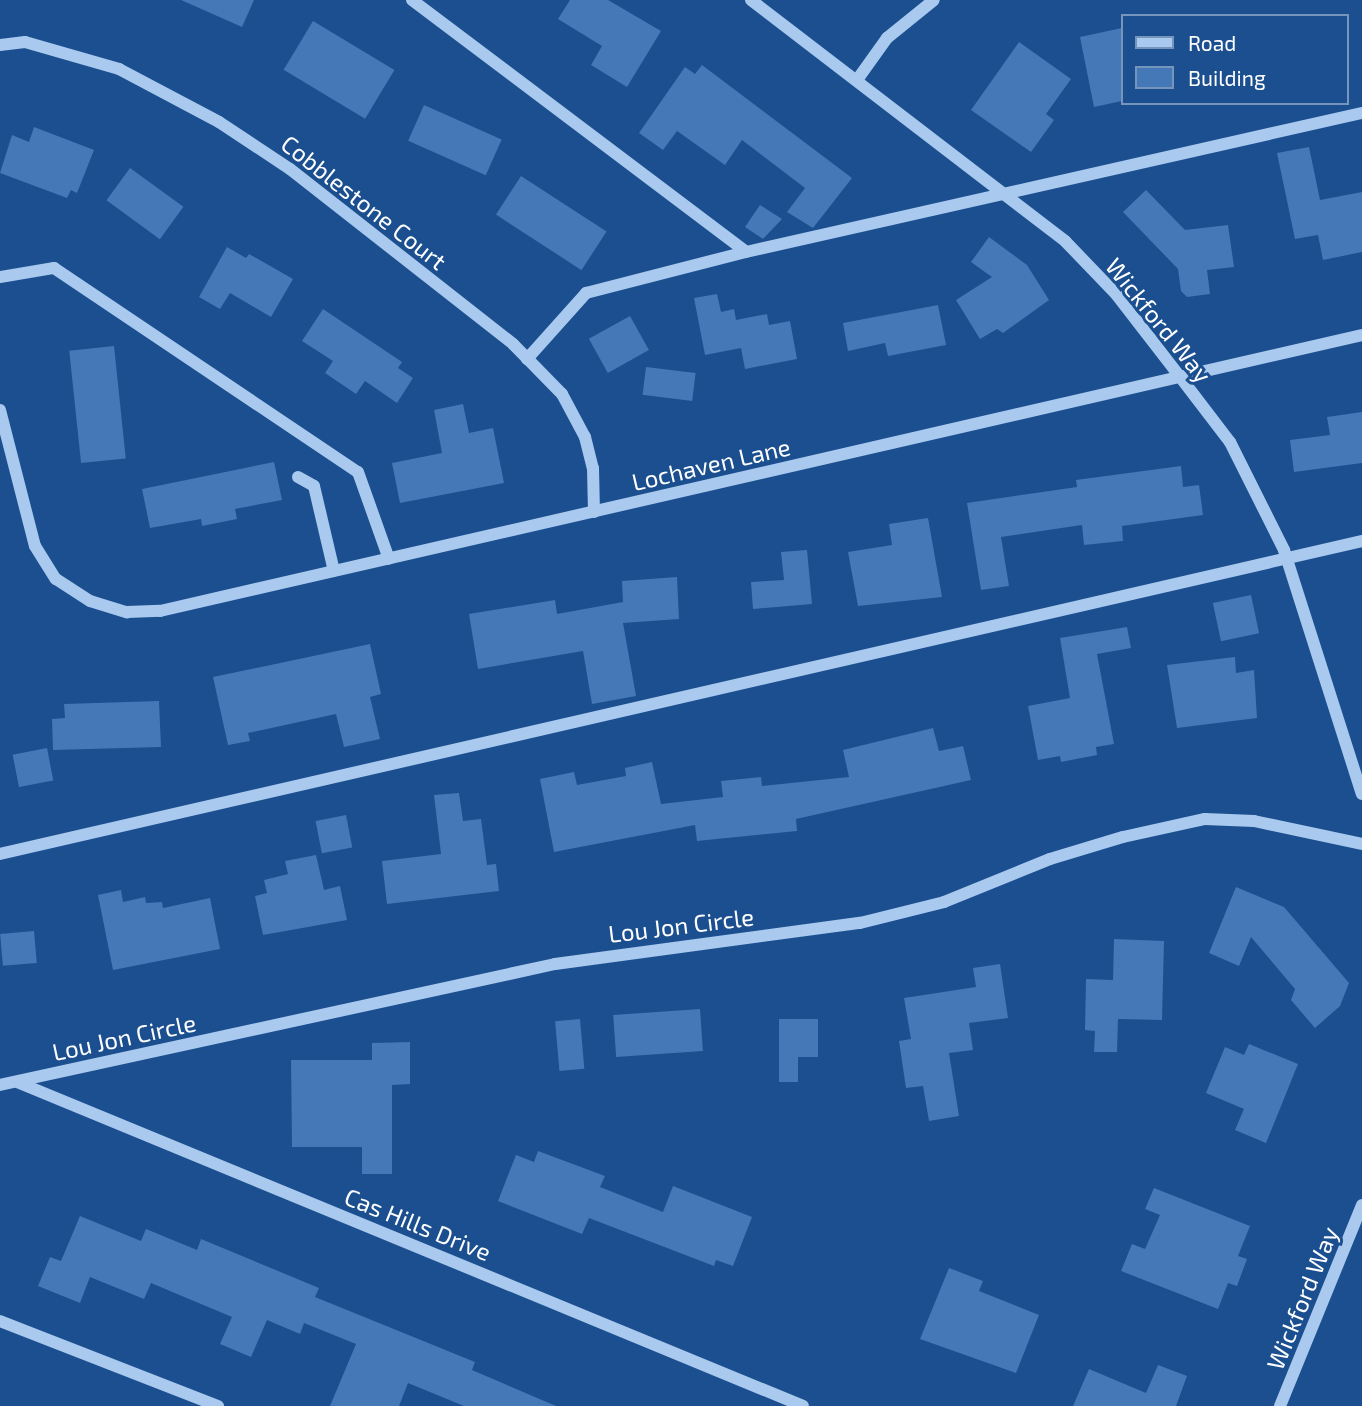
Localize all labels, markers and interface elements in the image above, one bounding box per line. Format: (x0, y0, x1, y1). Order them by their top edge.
legend (1120, 14, 1348, 105)
text: Road (1188, 30, 1236, 55)
text: Building (1188, 65, 1266, 90)
street label: Cobblestone Court (276, 129, 452, 275)
street label: Wickford Way (1100, 252, 1218, 388)
street label: Lochaven Lane (629, 432, 793, 496)
street label: Lou Jon Circle (606, 902, 756, 948)
street label: Lou Jon Circle (49, 1008, 199, 1066)
street label: Cas Hills Drive (341, 1182, 495, 1266)
street label: Wickford Way (1260, 1222, 1344, 1374)

